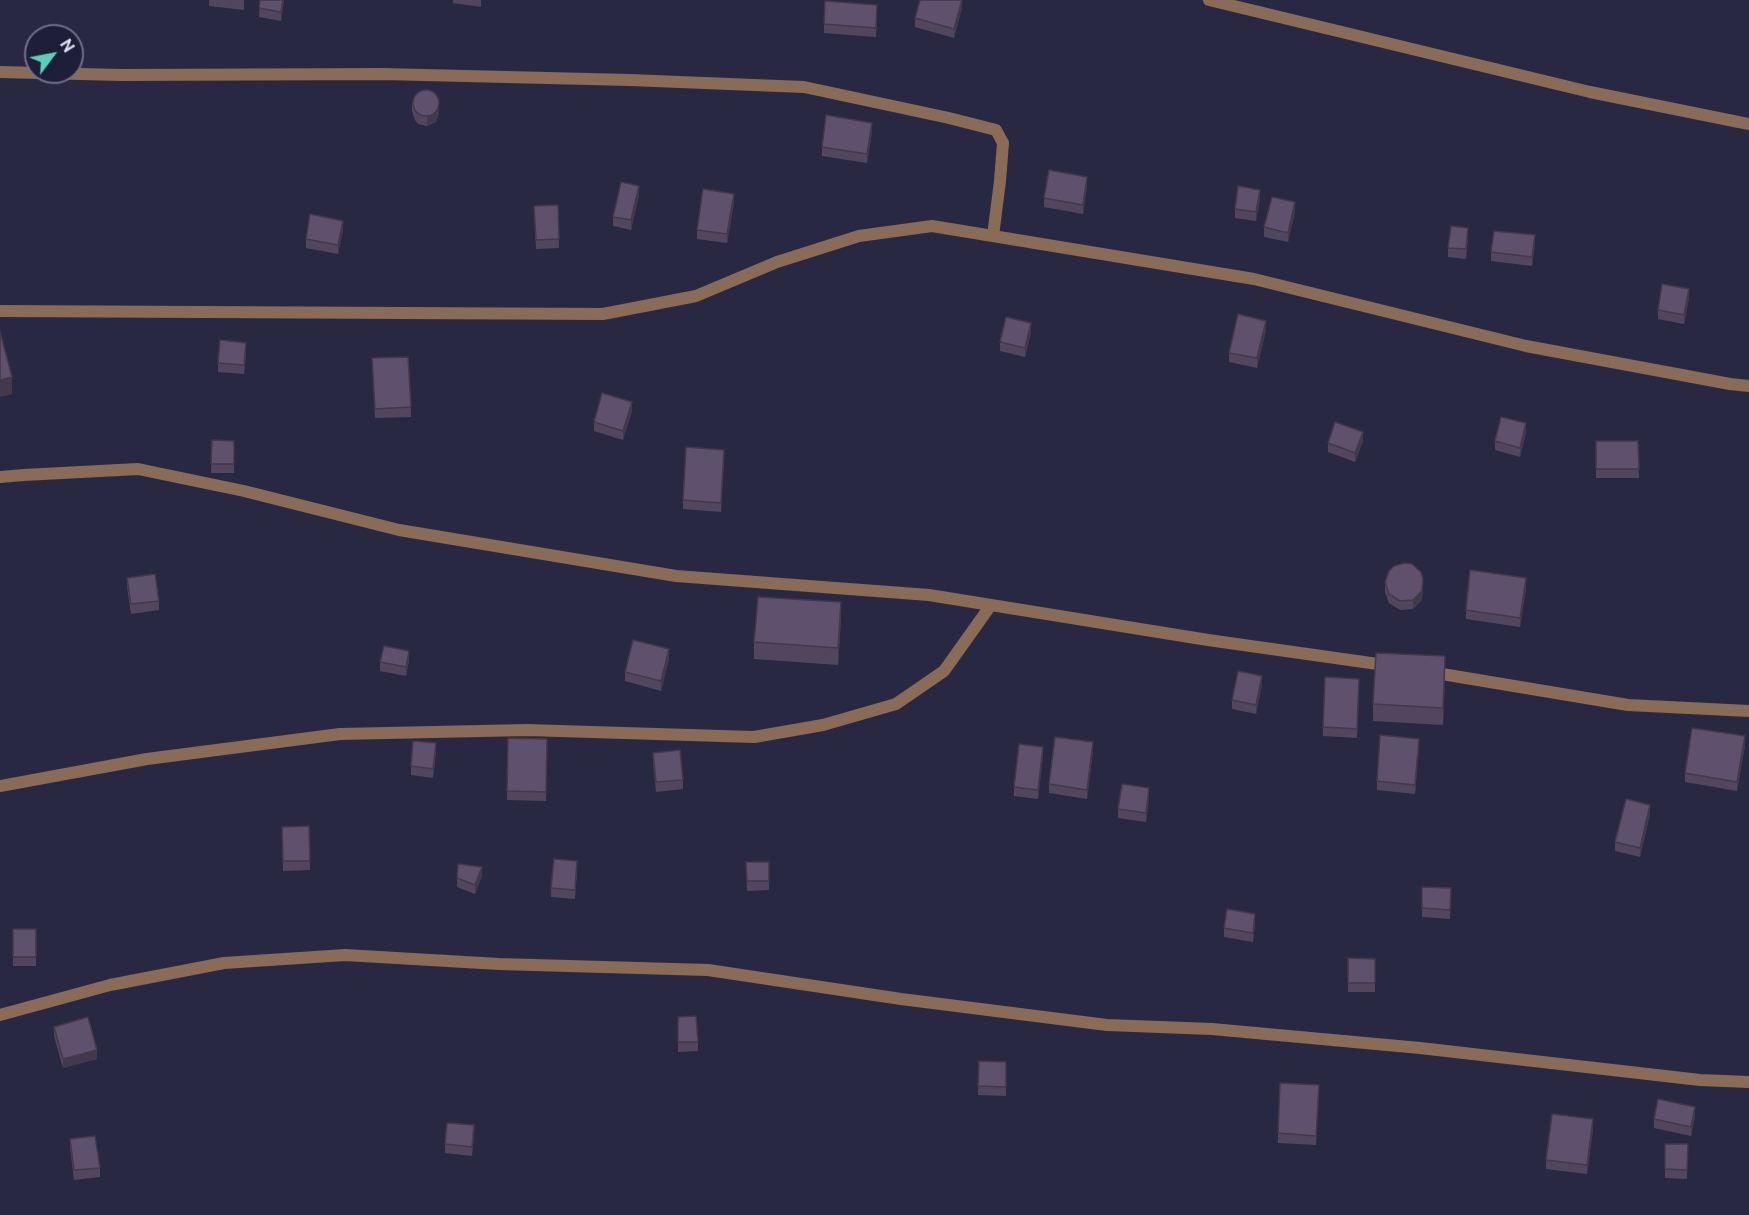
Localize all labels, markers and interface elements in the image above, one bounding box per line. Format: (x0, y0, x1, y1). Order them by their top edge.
north arrow (24, 24, 84, 84)
text: N (57, 36, 78, 55)

